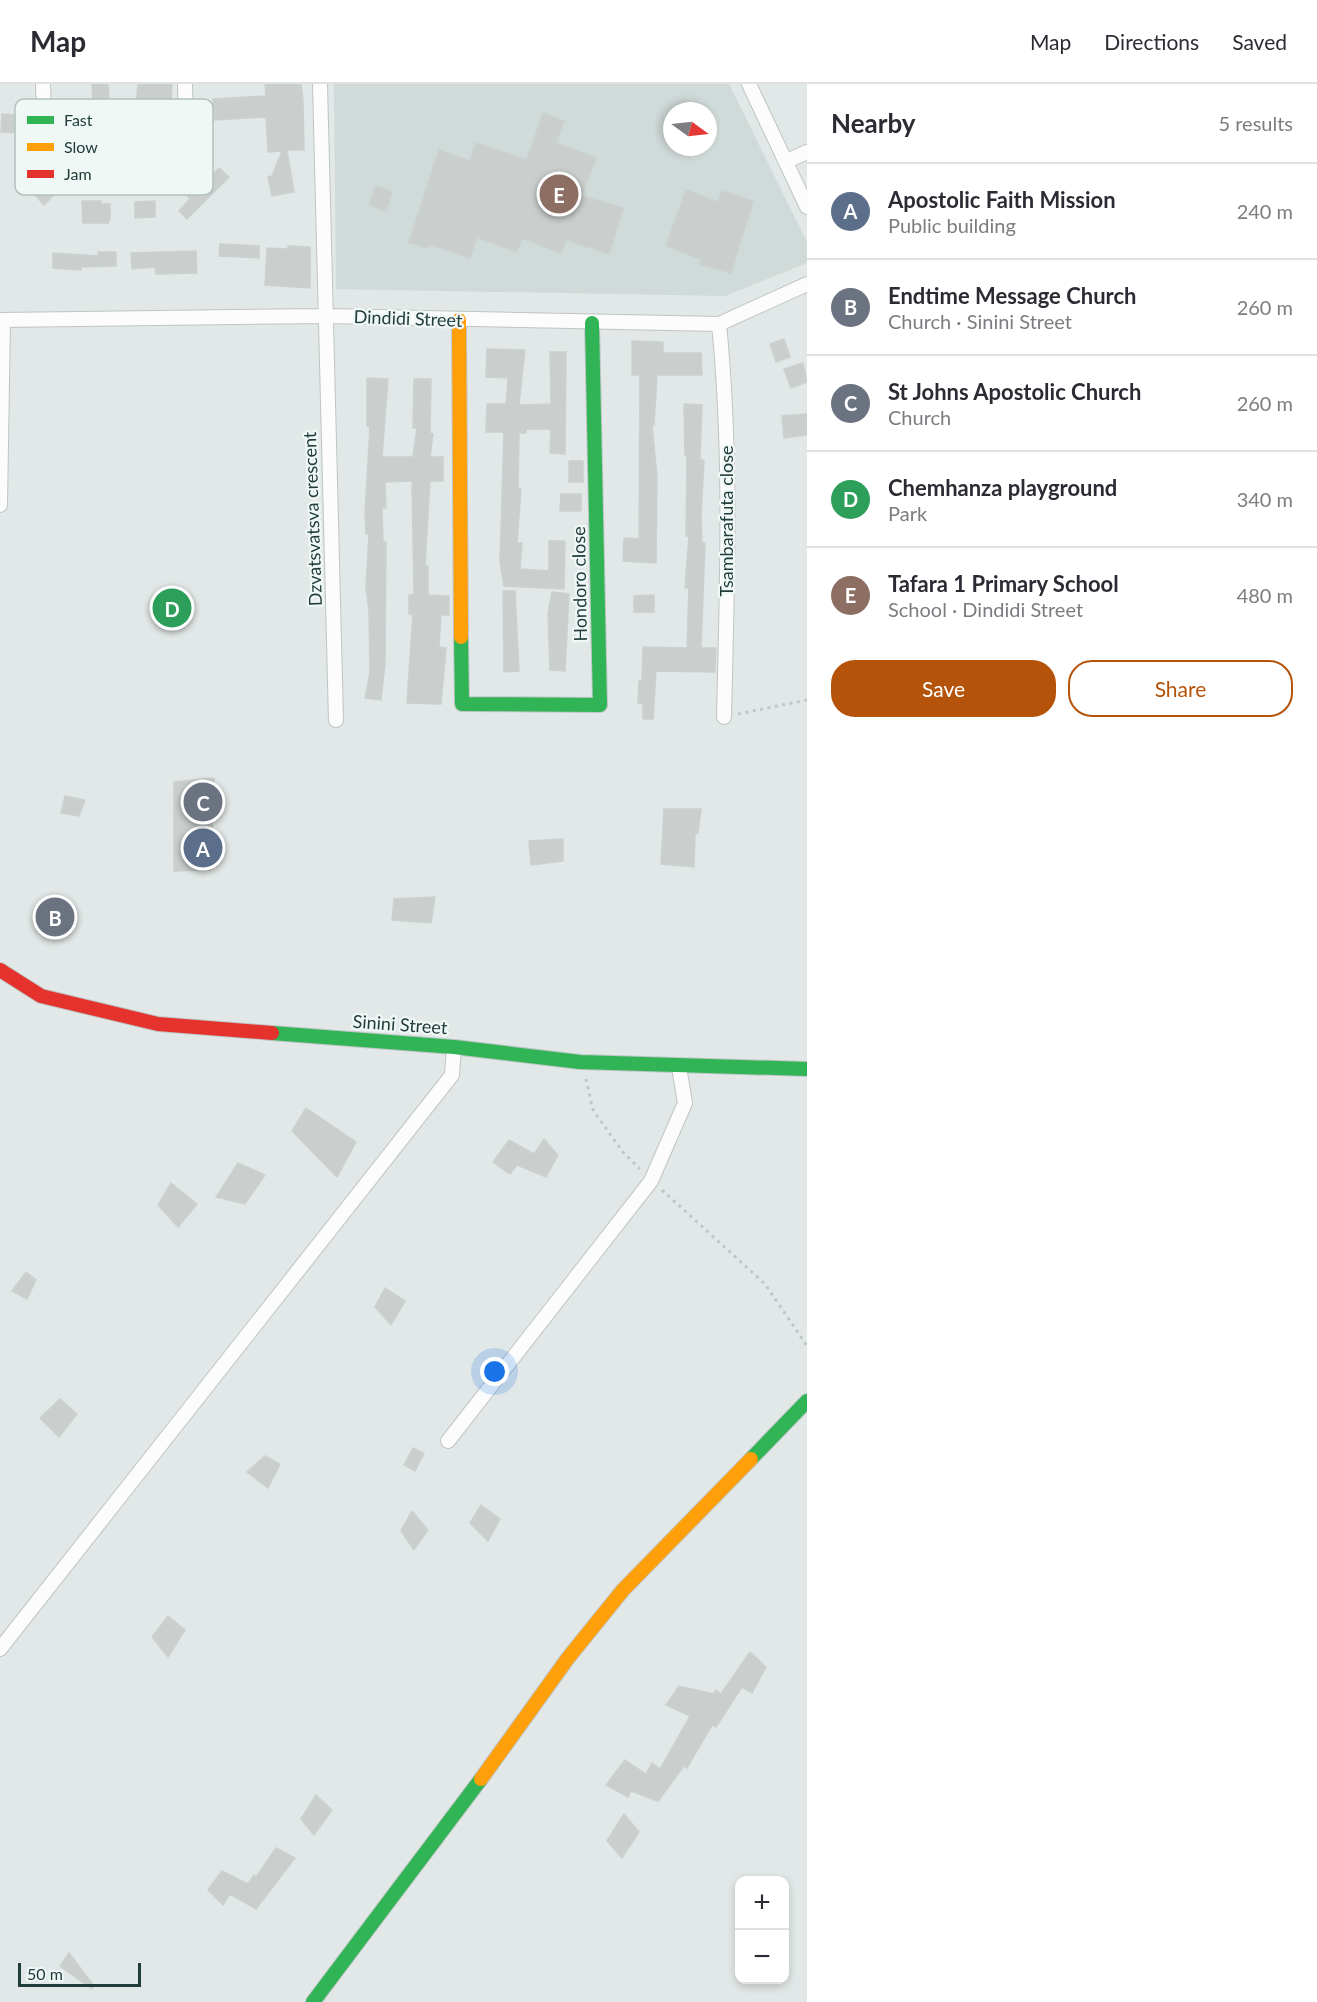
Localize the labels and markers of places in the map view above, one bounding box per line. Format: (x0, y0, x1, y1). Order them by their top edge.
pin: E (540, 172, 578, 216)
pin: D (152, 586, 192, 630)
pin: C (184, 780, 222, 824)
pin: A (184, 826, 222, 870)
pin: B (36, 894, 74, 940)

